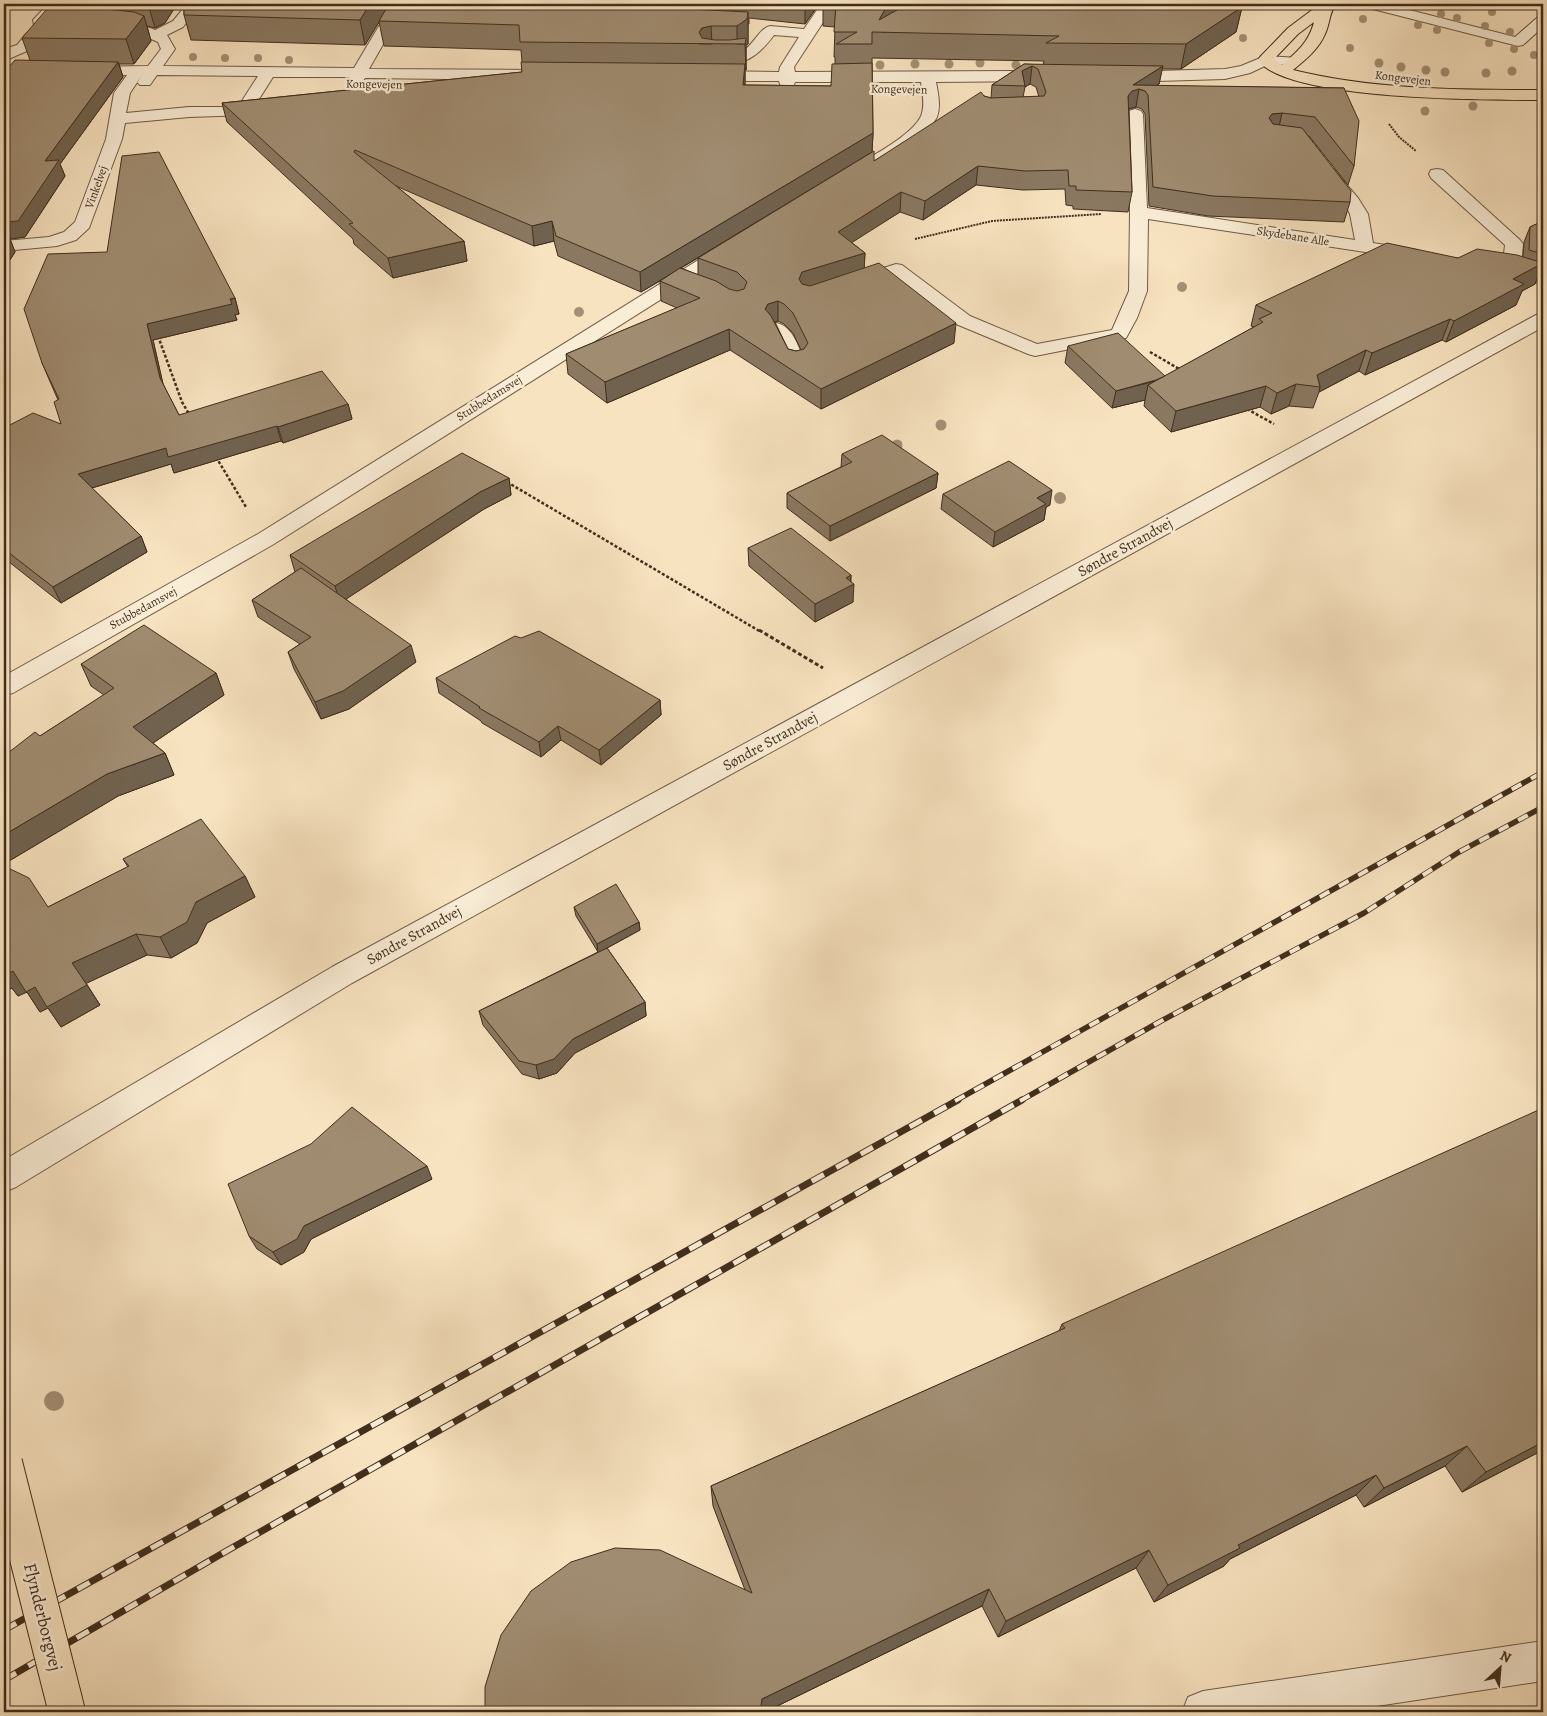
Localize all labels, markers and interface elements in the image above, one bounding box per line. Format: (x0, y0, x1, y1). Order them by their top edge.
street label: Kongevejen (1374, 67, 1432, 89)
street label: Kongevejen (346, 76, 403, 93)
street label: Kongevejen (871, 81, 928, 98)
street label: Vinkelvej (81, 163, 111, 212)
street label: Skydebane Alle (1256, 222, 1330, 250)
street label: Stubbedamsvej (453, 371, 525, 425)
street label: Søndre Strandvej (1074, 513, 1176, 581)
street label: Stubbedamsvej (106, 583, 180, 633)
street label: Søndre Strandvej (719, 707, 821, 775)
street label: Søndre Strandvej (363, 901, 465, 969)
street label: Flynderborgvej (18, 1561, 68, 1673)
north arrow (1474, 1644, 1524, 1694)
text: N (1497, 1646, 1514, 1668)

